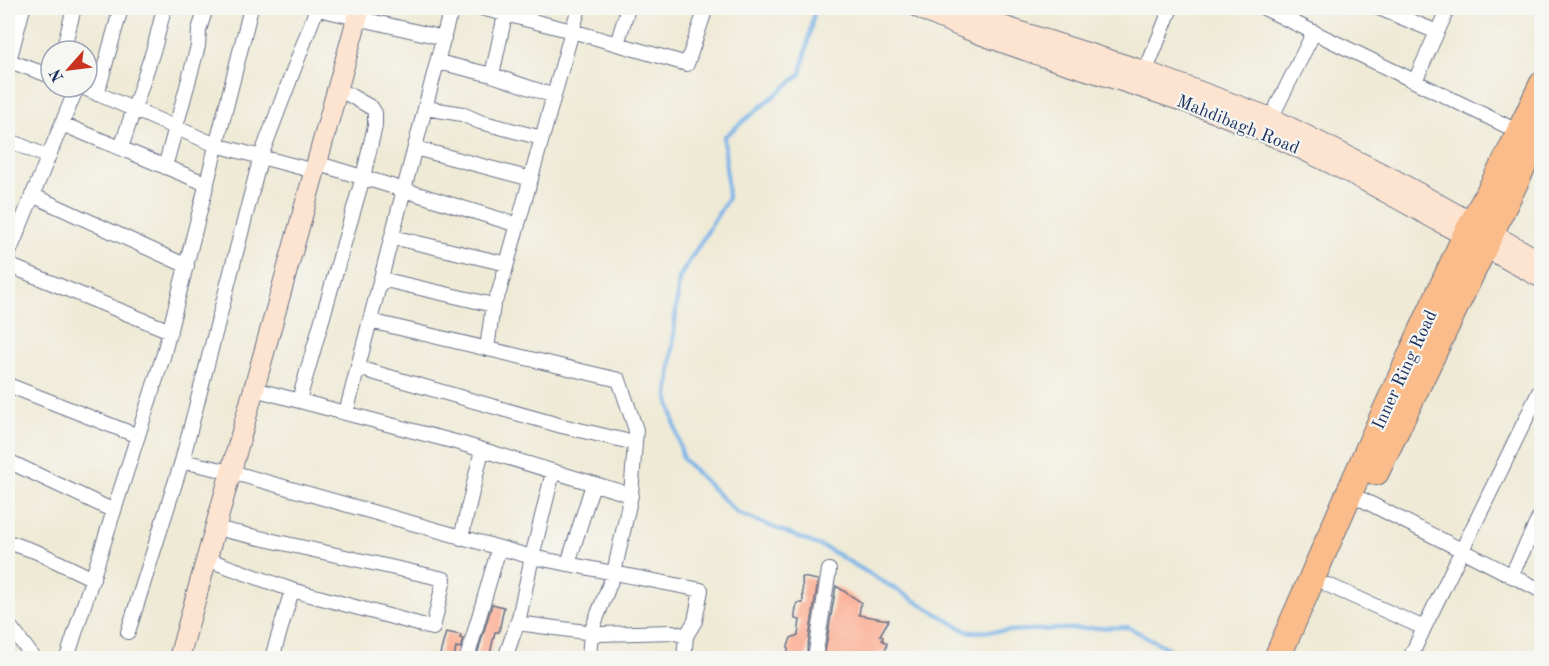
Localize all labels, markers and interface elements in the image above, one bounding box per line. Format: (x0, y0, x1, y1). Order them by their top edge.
north arrow (39, 39, 99, 99)
text: N (47, 65, 67, 84)
street label: Mahdibagh Road (1174, 92, 1302, 158)
street label: Inner Ring Road (1369, 307, 1441, 433)

